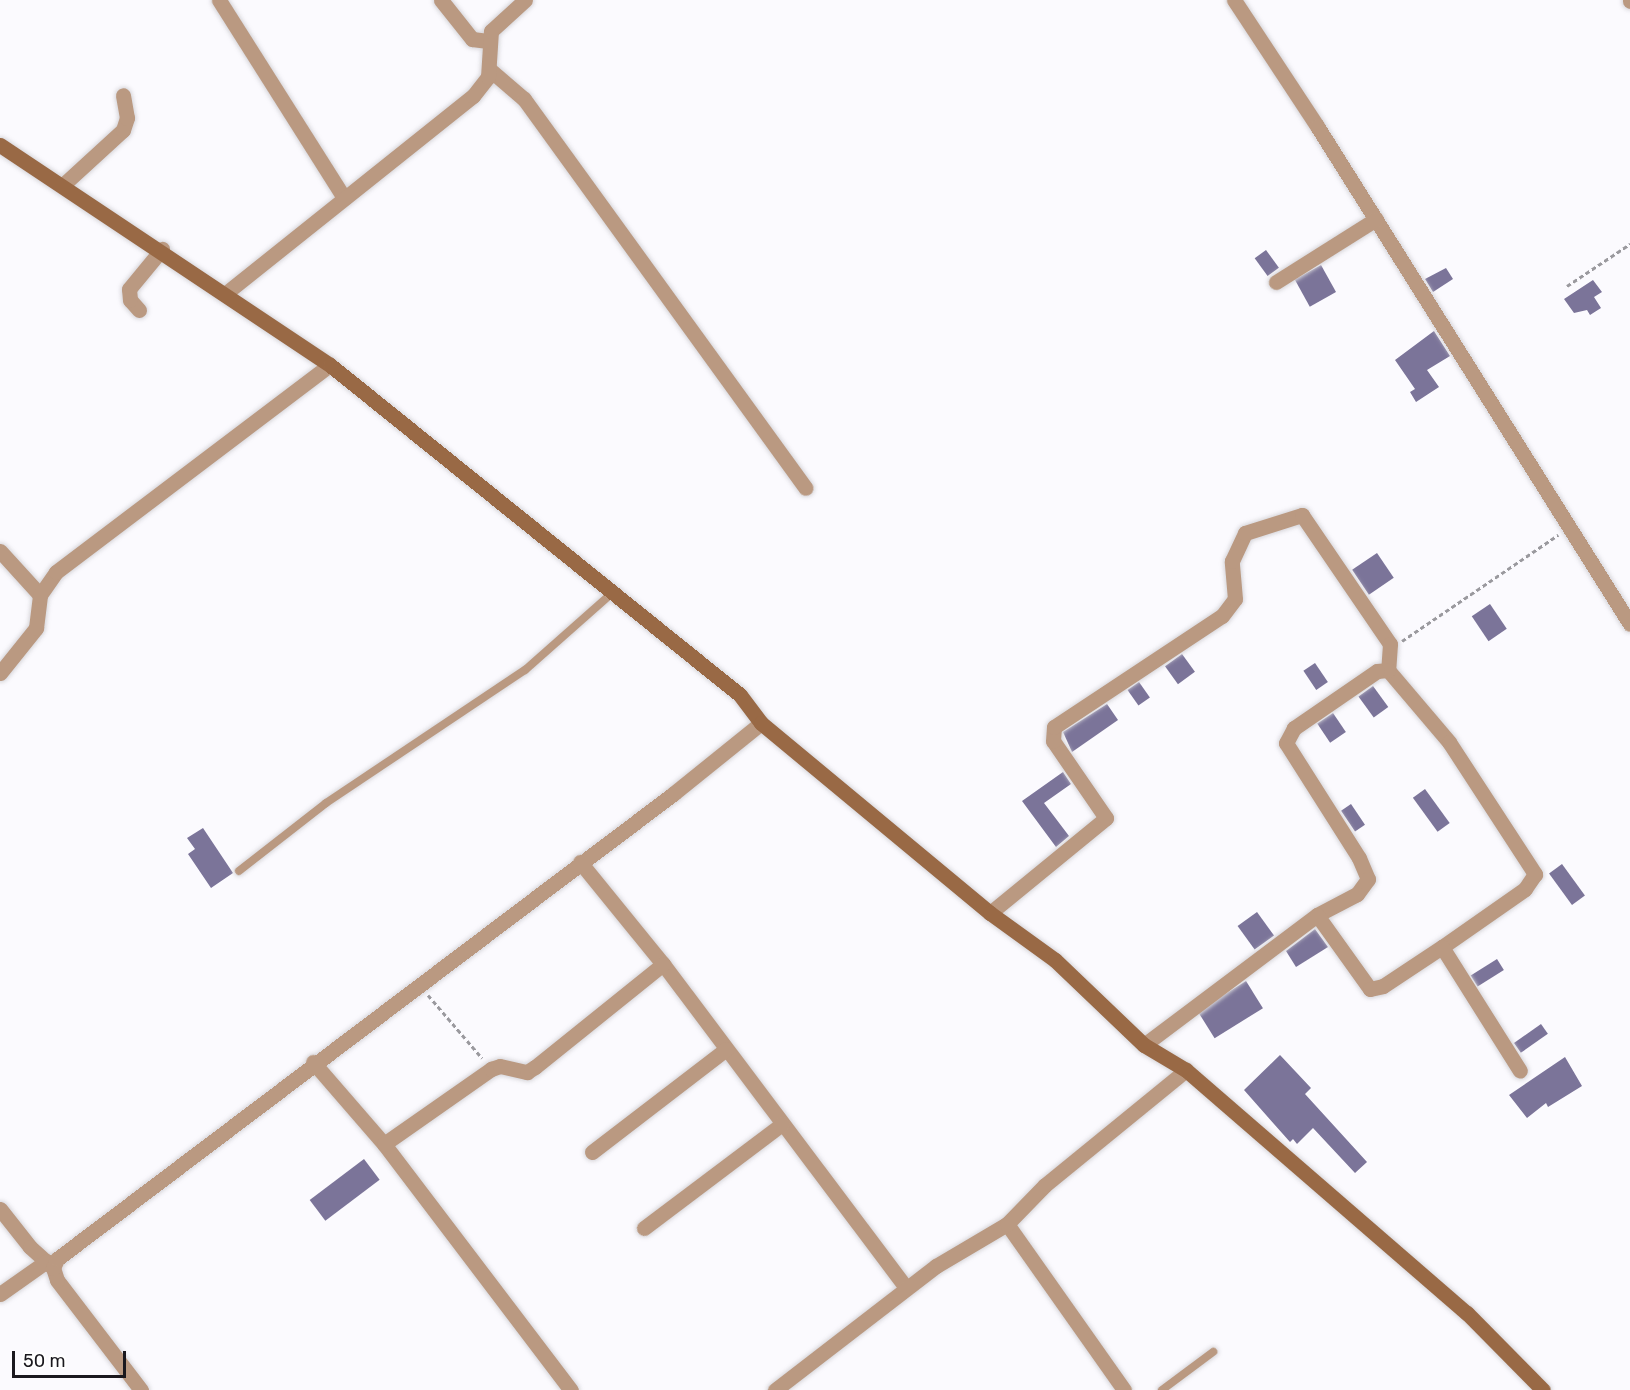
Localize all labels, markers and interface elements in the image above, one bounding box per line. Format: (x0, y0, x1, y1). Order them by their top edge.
scale bar (15, 1339, 129, 1377)
text: 50 m (23, 1350, 66, 1372)

